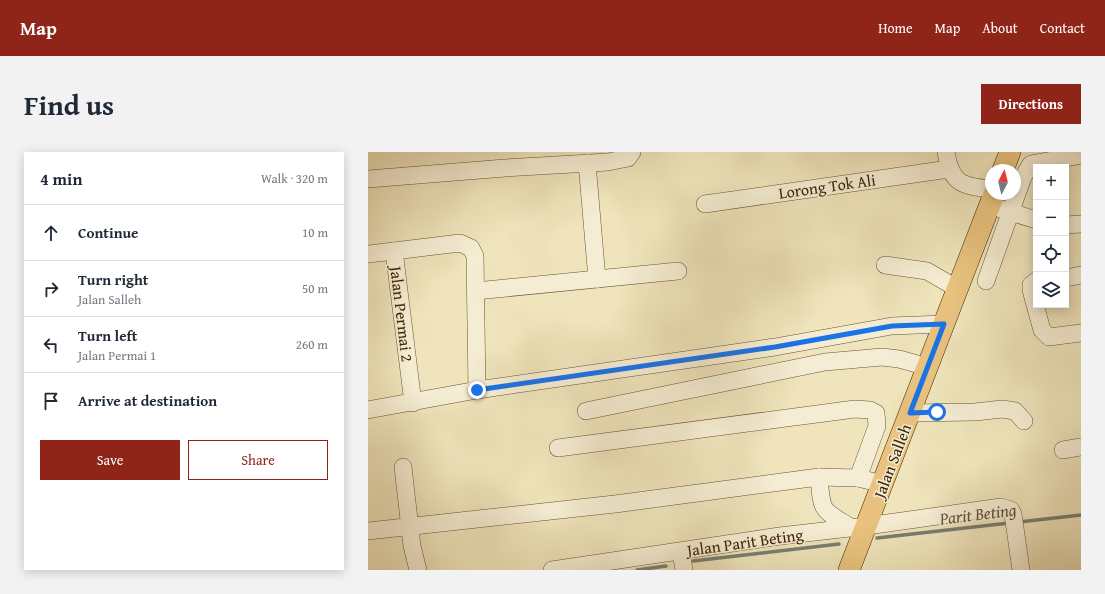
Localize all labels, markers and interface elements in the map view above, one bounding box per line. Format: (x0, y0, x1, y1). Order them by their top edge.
text: Map (20, 14, 57, 42)
text: Home (878, 18, 913, 38)
text: Map (935, 18, 960, 38)
text: About (982, 18, 1018, 38)
text: Contact (1040, 18, 1085, 38)
text: Find us (24, 84, 114, 125)
button: Directions (981, 84, 1081, 124)
north arrow (985, 164, 1021, 200)
map controls (1033, 164, 1069, 308)
button: + (1033, 164, 1069, 200)
text: 4 min (40, 166, 82, 191)
street label: Lorong Tok Ali (777, 167, 878, 205)
text: Walk · 320 m (261, 169, 328, 188)
button: − (1033, 200, 1069, 236)
icon: ahead (40, 222, 62, 244)
text: Continue (78, 222, 139, 243)
text: 10 m (302, 223, 328, 242)
button: locate (1033, 236, 1069, 272)
street label: Jalan Permai 2 (384, 263, 420, 363)
text: Turn right (78, 269, 149, 290)
button: layers (1033, 272, 1069, 308)
icon: right (40, 278, 62, 300)
text: 50 m (302, 279, 328, 298)
text: Jalan Salleh (78, 290, 141, 309)
text: Turn left (78, 325, 137, 346)
icon: left (40, 334, 62, 356)
text: 260 m (296, 335, 328, 354)
text: Jalan Permai 1 (78, 346, 156, 365)
route end (468, 381, 486, 399)
icon: arrive (40, 390, 62, 412)
text: Arrive at destination (78, 390, 217, 411)
route start (928, 403, 946, 421)
street label: Jalan Salleh (866, 420, 917, 504)
button: Save (40, 440, 180, 480)
button: Share (188, 440, 328, 480)
water label: Parit Beting (937, 496, 1018, 531)
street label: Jalan Parit Beting (683, 522, 805, 562)

